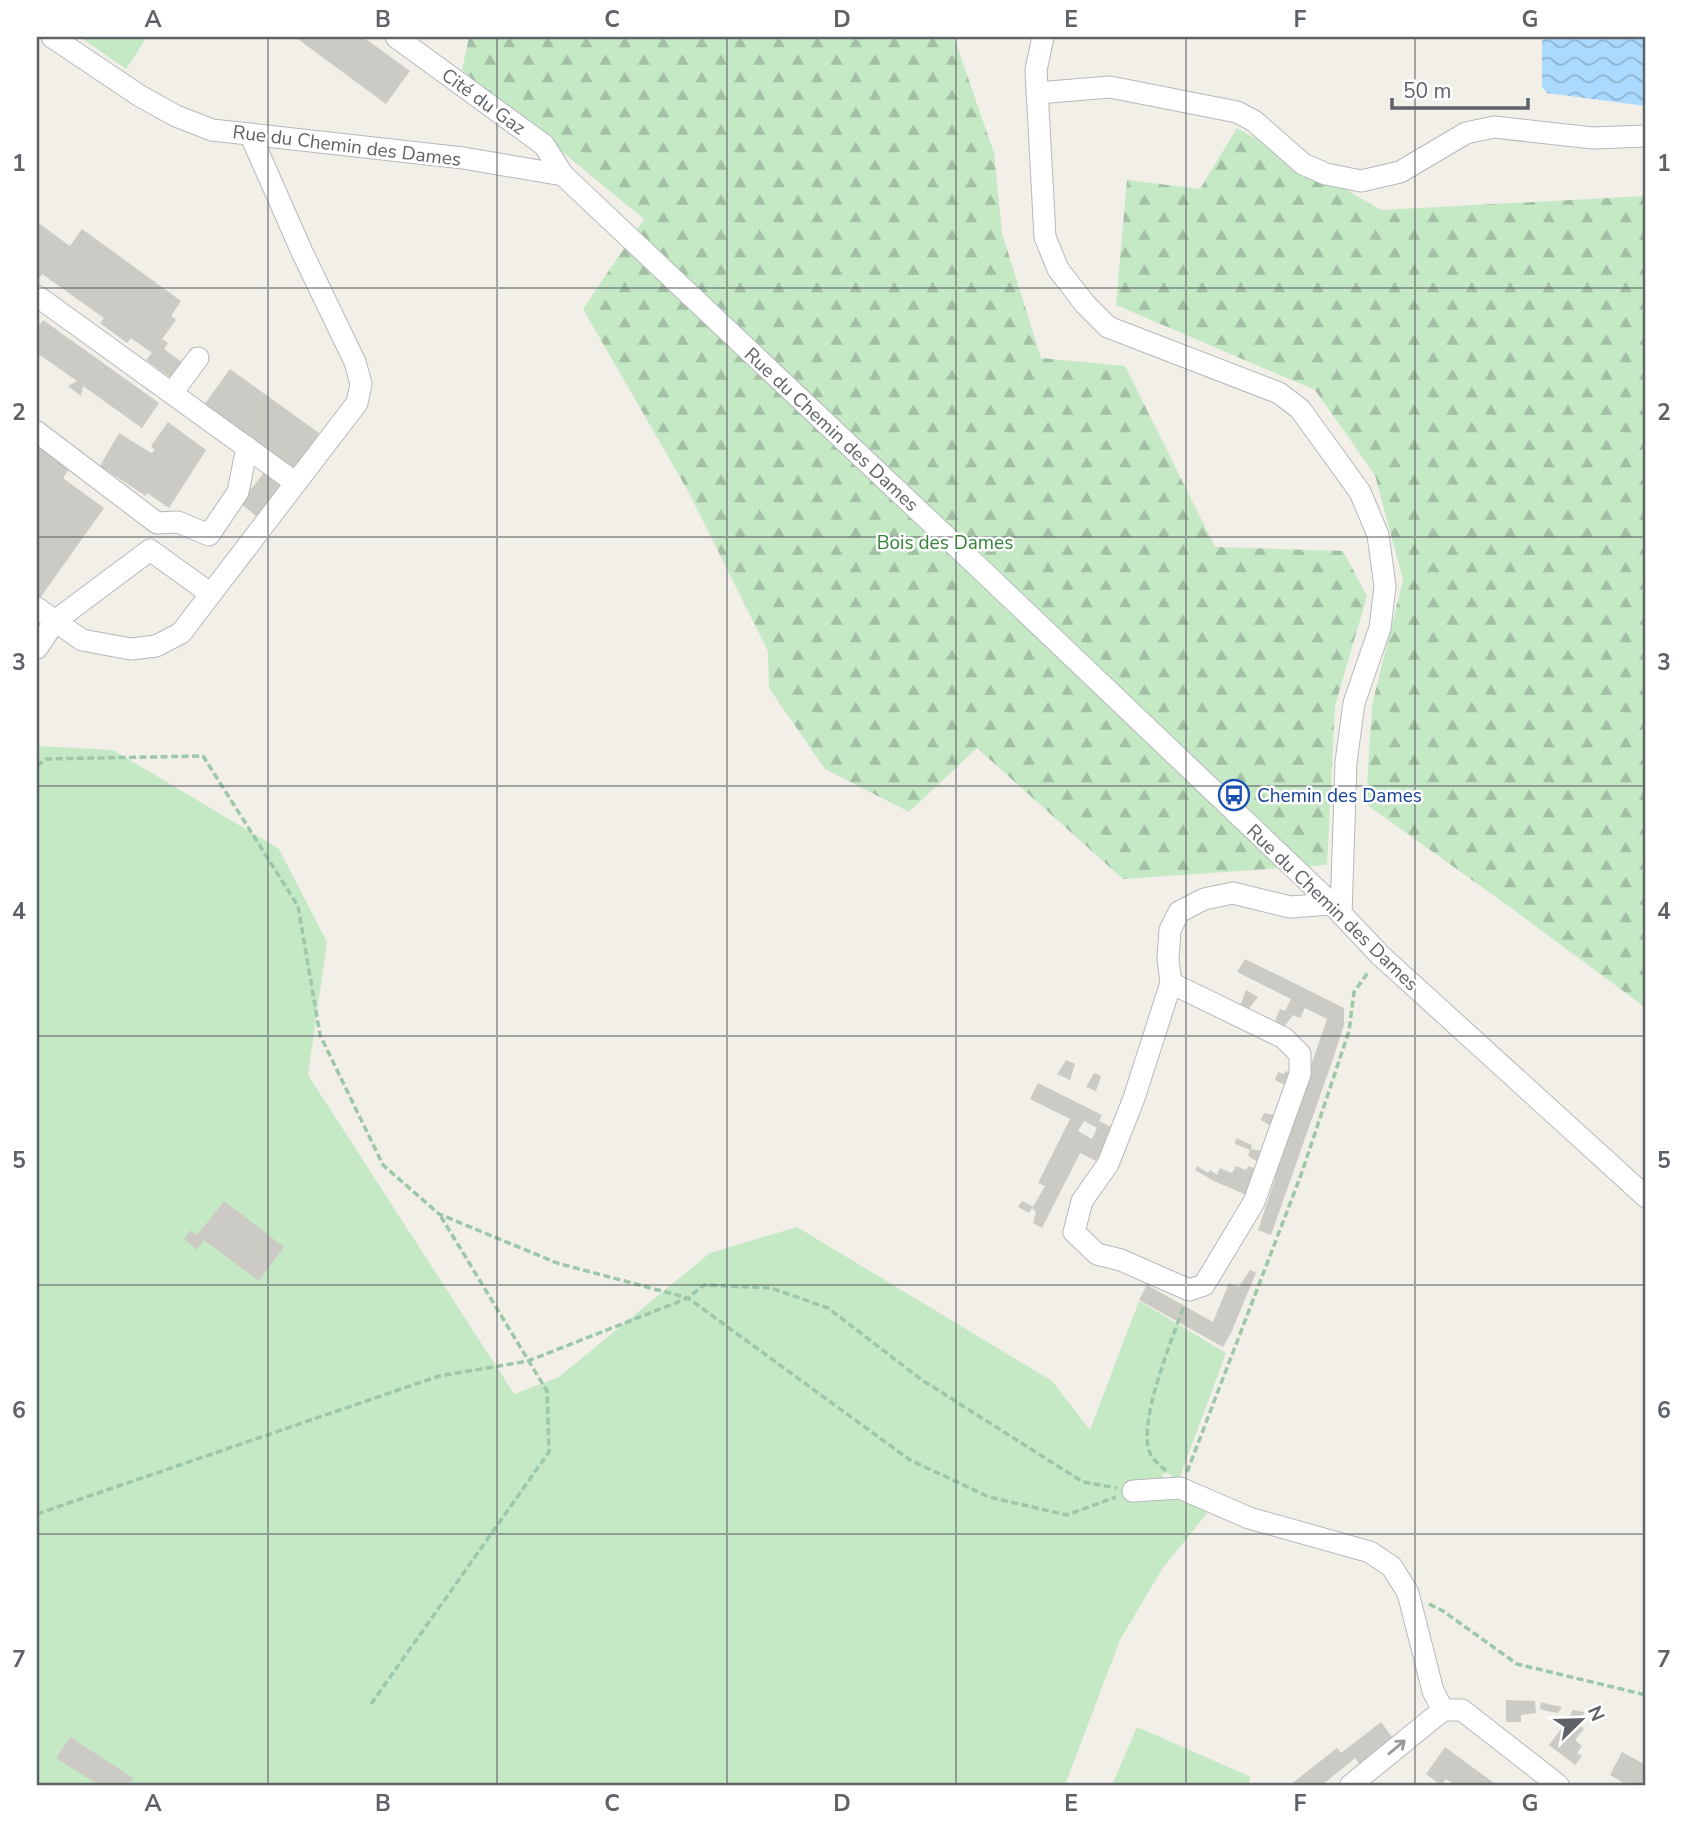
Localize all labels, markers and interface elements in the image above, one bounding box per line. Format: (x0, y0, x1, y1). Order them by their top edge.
text: A (144, 4, 162, 35)
text: B (375, 4, 391, 35)
text: C (604, 4, 620, 35)
text: D (833, 4, 851, 35)
text: E (1064, 4, 1078, 35)
text: F (1294, 4, 1307, 35)
text: G (1522, 4, 1538, 35)
street label: Cité du Gaz (436, 62, 531, 141)
scale bar (1392, 66, 1529, 110)
text: 50 m (1403, 77, 1452, 105)
street label: Rue du Chemin des Dames (231, 119, 463, 173)
text: 1 (12, 148, 26, 179)
text: 1 (1657, 148, 1671, 179)
street label: Rue du Chemin des Dames (738, 342, 924, 518)
text: 2 (12, 397, 26, 428)
text: 2 (1657, 397, 1671, 428)
park label: Bois des Dames (877, 530, 1013, 556)
text: 3 (12, 647, 26, 678)
text: 3 (1657, 647, 1671, 678)
bus stop icon: Chemin des Dames (1217, 778, 1251, 812)
place label: Chemin des Dames (1257, 783, 1422, 809)
street label: Rue du Chemin des Dames (1241, 819, 1424, 997)
text: 4 (12, 896, 26, 927)
text: 4 (1657, 896, 1671, 927)
text: 5 (12, 1145, 26, 1176)
text: 5 (1657, 1145, 1671, 1176)
text: 6 (12, 1395, 26, 1426)
text: 6 (1657, 1395, 1671, 1426)
text: 7 (12, 1644, 26, 1675)
text: 7 (1657, 1644, 1671, 1675)
north arrow (1546, 1686, 1616, 1756)
text: N (1581, 1702, 1610, 1725)
one-way arrow (1388, 1740, 1406, 1755)
text: A (144, 1788, 162, 1819)
text: B (375, 1788, 391, 1819)
text: C (604, 1788, 620, 1819)
text: D (833, 1788, 851, 1819)
text: E (1064, 1788, 1078, 1819)
text: F (1294, 1788, 1307, 1819)
text: G (1522, 1788, 1538, 1819)

